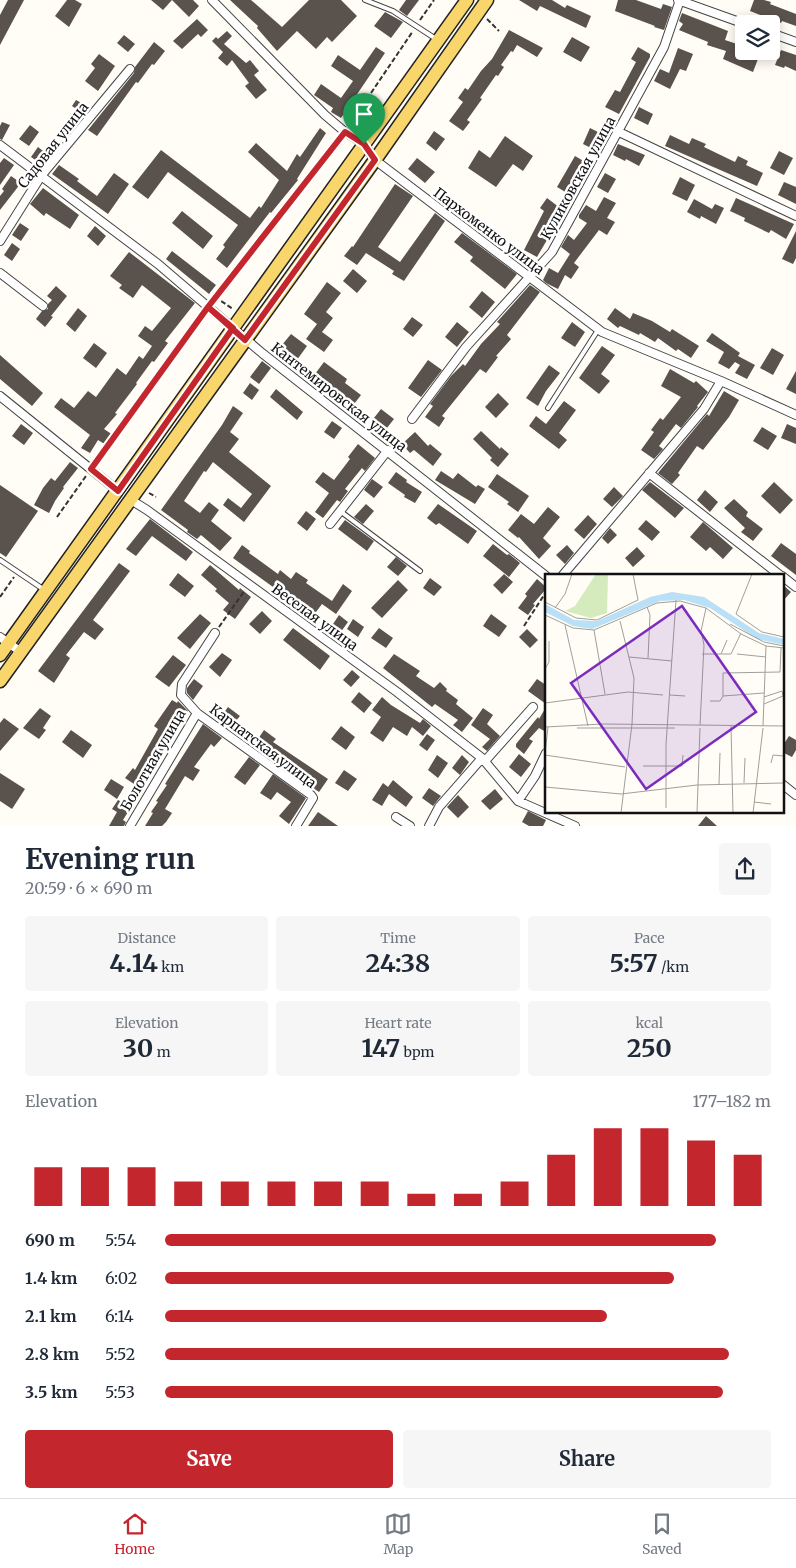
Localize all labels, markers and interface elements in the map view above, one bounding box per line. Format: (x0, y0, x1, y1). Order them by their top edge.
map controls (735, 15, 780, 60)
button: layers (735, 15, 780, 60)
pin (343, 93, 385, 144)
street label: Садовая улица (14, 98, 92, 192)
icon: arrive (350, 100, 378, 128)
street label: Куликовская улица (537, 113, 620, 243)
street label: Пархоменко улица (430, 184, 548, 279)
street label: Кантемировская улица (268, 338, 411, 456)
inset map (545, 574, 784, 813)
street label: Веселая улица (268, 580, 362, 655)
street label: Карпатская улица (206, 700, 320, 792)
street label: Болотная улица (117, 705, 190, 814)
text: Evening run (25, 841, 195, 877)
button: share (719, 843, 771, 895)
text: 20:59 · 6 × 690 m (25, 878, 153, 898)
text: Distance (117, 929, 176, 947)
text: Time (380, 929, 416, 947)
text: Pace (634, 929, 665, 947)
text: 4.14 (109, 947, 158, 979)
text: 24:38 (366, 947, 430, 979)
text: 5:57 (609, 947, 658, 979)
text: km (158, 958, 184, 976)
text: /km (658, 958, 689, 976)
text: Elevation (115, 1014, 178, 1032)
text: Heart rate (364, 1014, 431, 1032)
text: kcal (636, 1014, 663, 1032)
text: 30 (123, 1032, 153, 1064)
text: 147 (362, 1032, 400, 1064)
text: 250 (627, 1032, 672, 1064)
text: m (153, 1043, 171, 1061)
text: bpm (400, 1043, 434, 1061)
text: Elevation (25, 1091, 98, 1111)
text: 177–182 m (693, 1091, 771, 1111)
text: 690 m (25, 1230, 75, 1250)
text: 5:54 (105, 1230, 136, 1250)
text: 1.4 km (25, 1268, 77, 1288)
text: 6:02 (105, 1268, 137, 1288)
text: 2.1 km (25, 1306, 76, 1326)
text: 6:14 (105, 1306, 134, 1326)
text: 2.8 km (25, 1344, 79, 1364)
text: 5:52 (105, 1344, 135, 1364)
text: 3.5 km (25, 1382, 78, 1402)
text: 5:53 (105, 1382, 135, 1402)
button: Save (25, 1430, 393, 1488)
button: Share (403, 1430, 771, 1488)
tab: Home (114, 1510, 155, 1558)
tab: Map (383, 1510, 413, 1558)
tab: Saved (642, 1510, 682, 1558)

